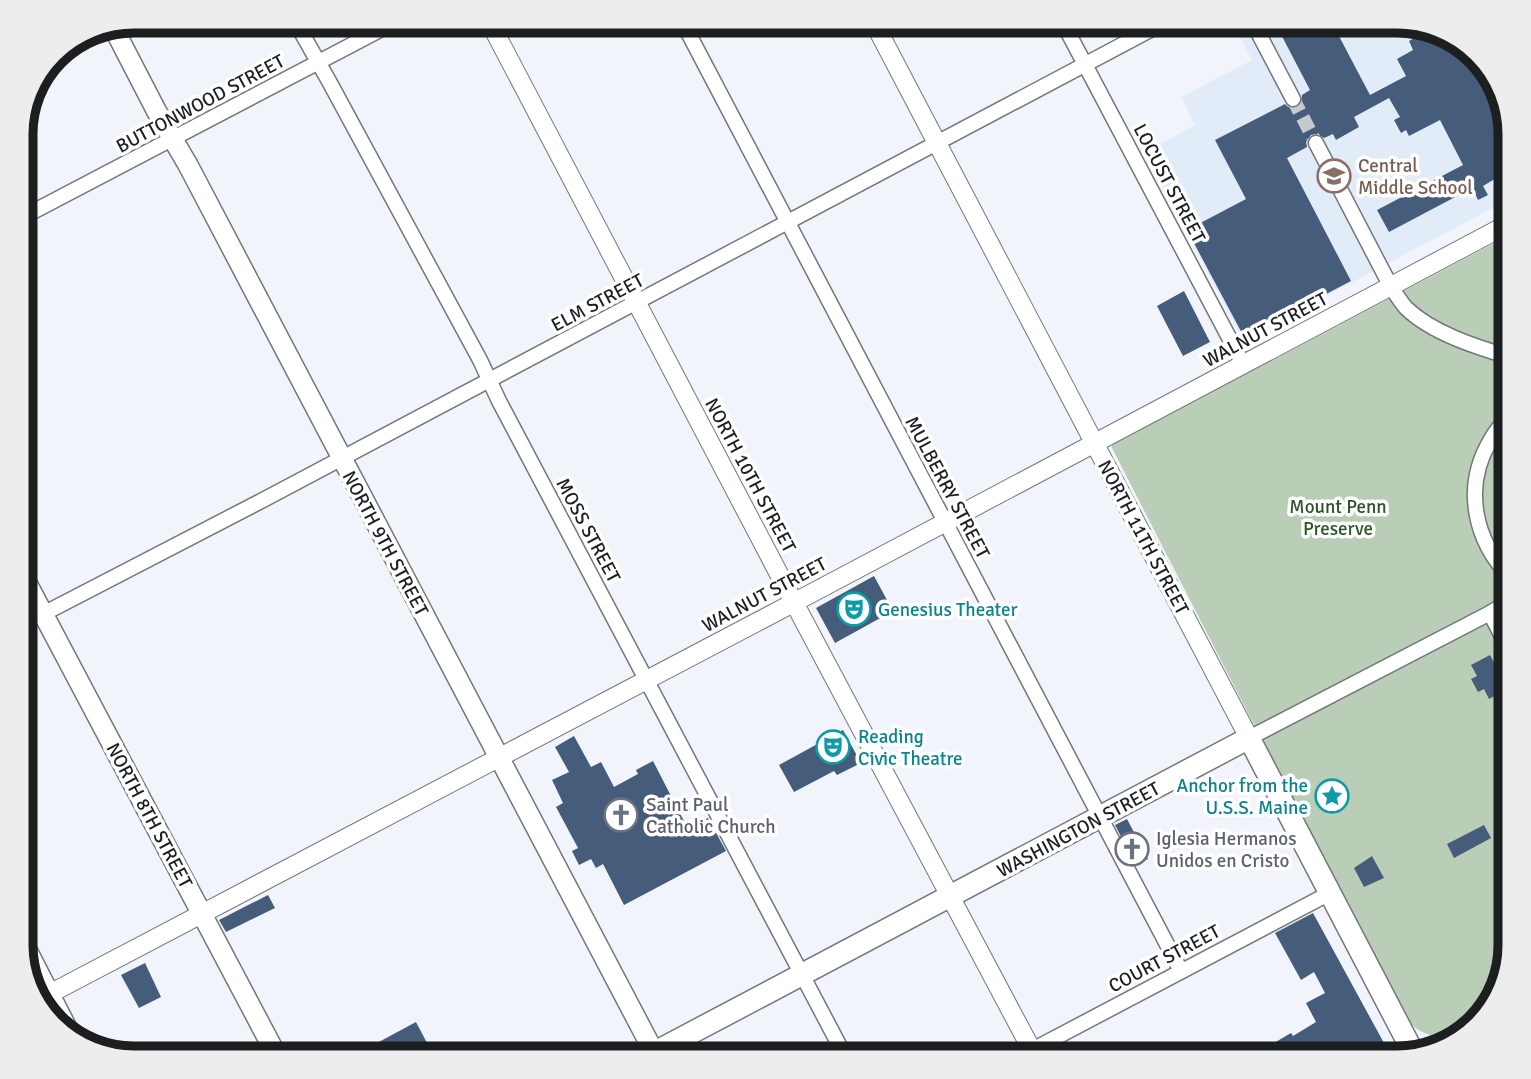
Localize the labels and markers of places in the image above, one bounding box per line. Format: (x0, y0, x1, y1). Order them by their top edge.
place label: Central Middle School (1358, 154, 1473, 200)
school or university icon: Central Middle School (1315, 157, 1353, 195)
theatre icon: Genesius Theater (835, 590, 873, 628)
place label: Genesius Theater (878, 598, 1018, 622)
place label: Reading Civic Theatre (858, 725, 963, 771)
theatre icon: Reading Civic Theatre (814, 728, 852, 766)
place label: Anchor from the U.S.S. Maine (1177, 774, 1308, 820)
place icon: Anchor from the U.S.S. Maine (1313, 777, 1351, 815)
place label: Saint Paul Catholic Church (646, 793, 776, 839)
church icon: Saint Paul Catholic Church (602, 796, 640, 834)
place label: Iglesia Hermanos Unidos en Cristo (1156, 827, 1296, 873)
church icon: Iglesia Hermanos Unidos en Cristo (1113, 830, 1151, 868)

